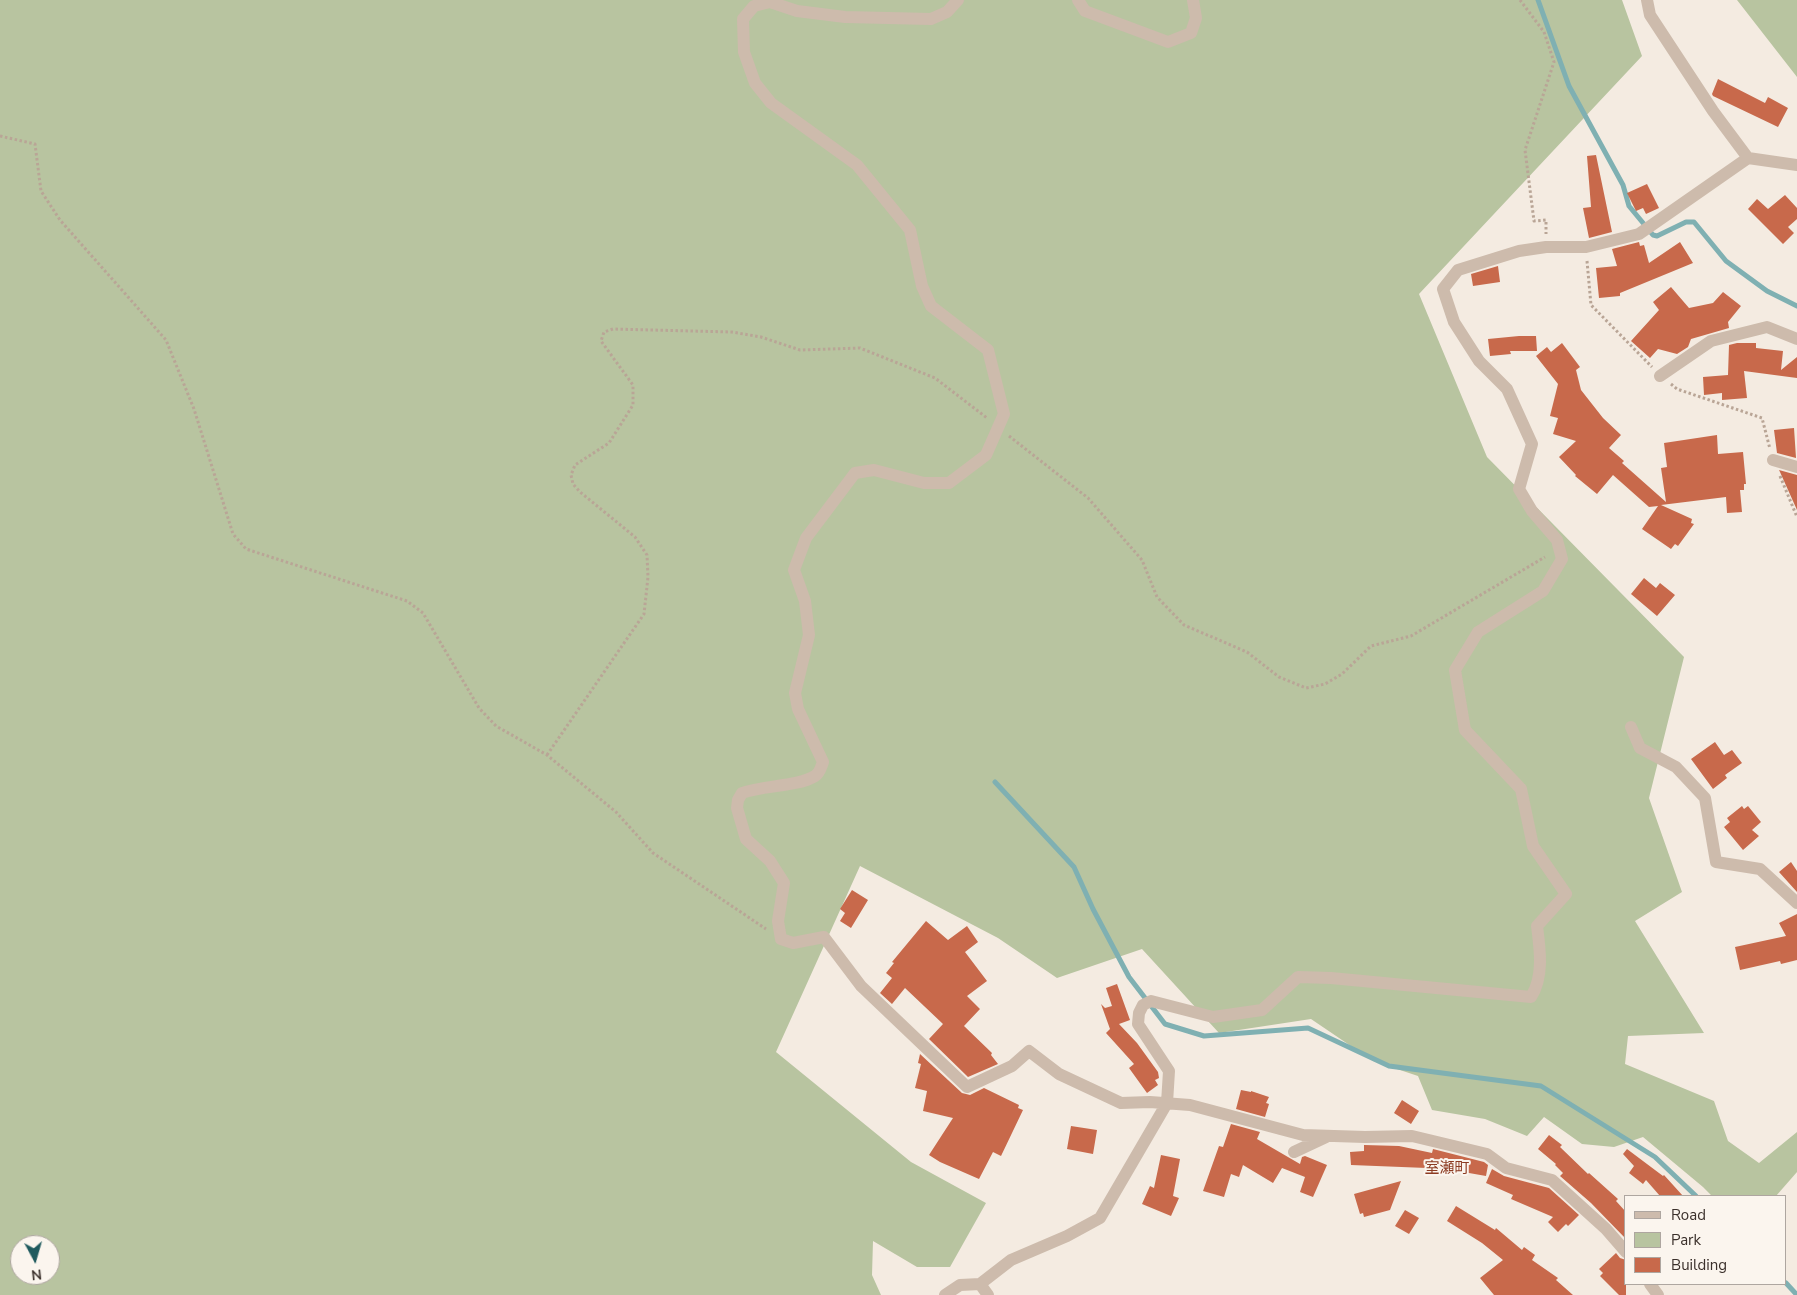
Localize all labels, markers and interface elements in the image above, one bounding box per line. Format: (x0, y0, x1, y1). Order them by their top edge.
district label: 室瀬町 (1425, 1160, 1469, 1178)
legend (1624, 1195, 1787, 1285)
text: Road (1671, 1205, 1706, 1225)
text: Park (1671, 1230, 1701, 1250)
north arrow (10, 1235, 60, 1285)
text: Building (1671, 1255, 1727, 1275)
text: N (30, 1264, 43, 1284)

